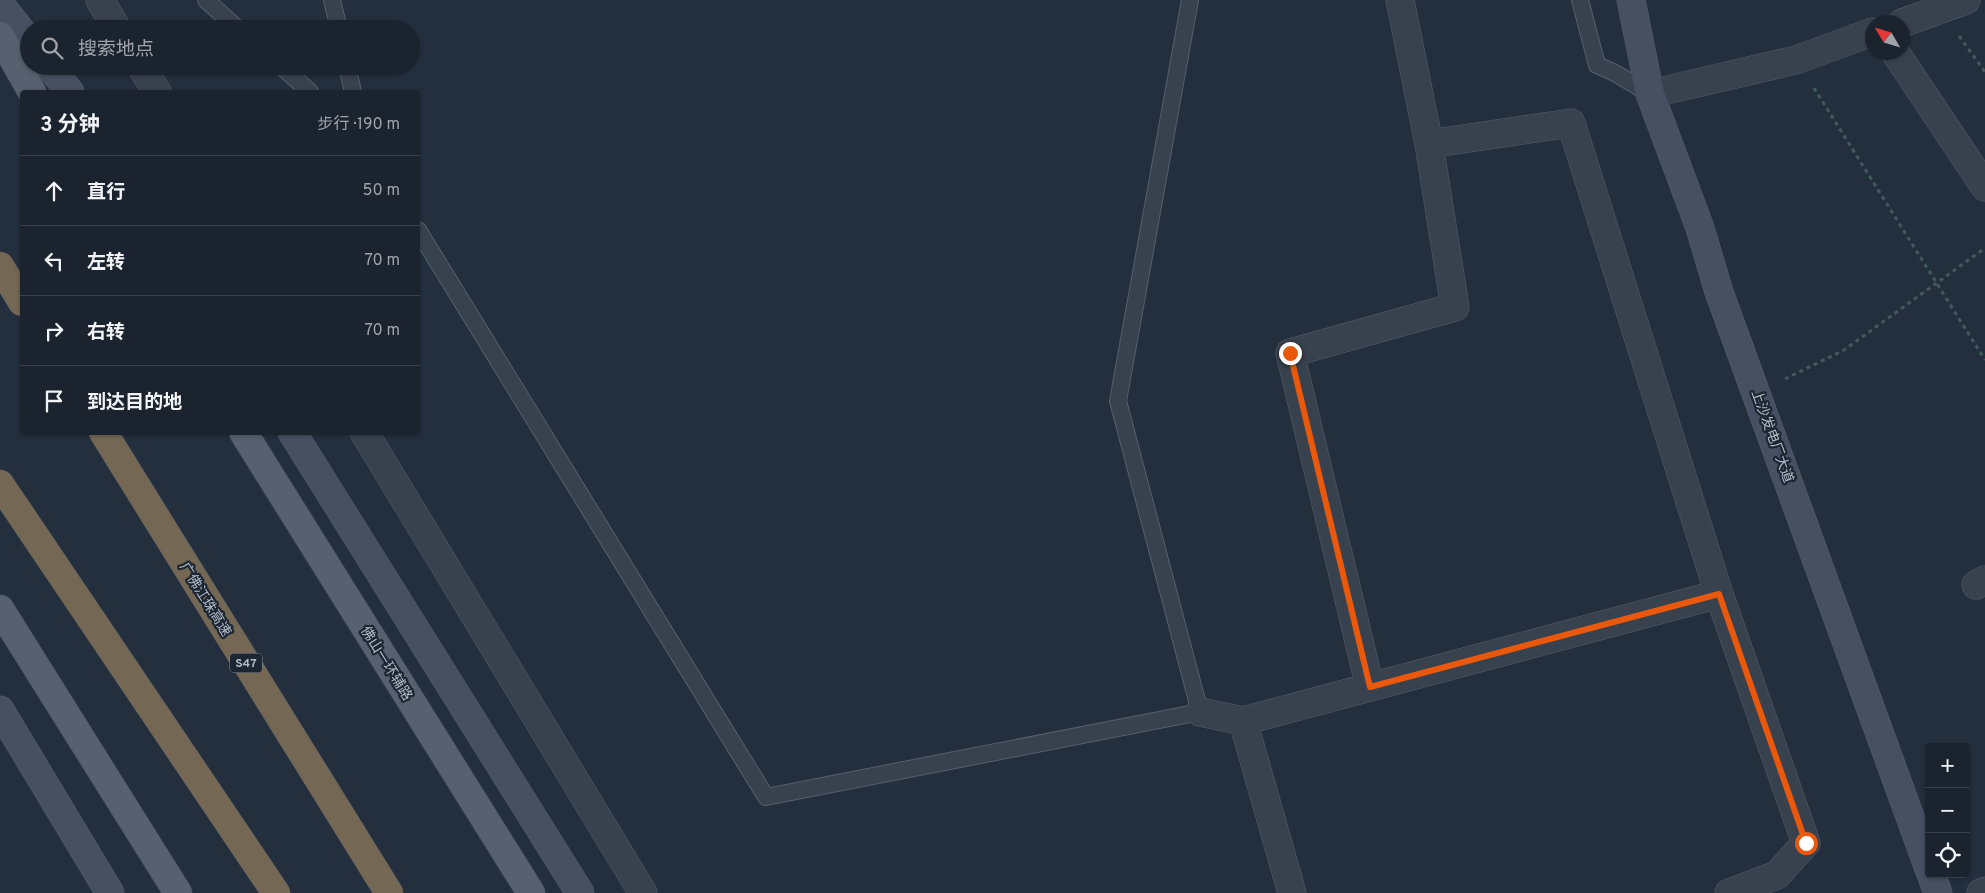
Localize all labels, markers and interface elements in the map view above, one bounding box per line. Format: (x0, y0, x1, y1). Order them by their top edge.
north arrow (1865, 15, 1910, 60)
search box (20, 20, 420, 75)
icon: search (38, 34, 66, 62)
text: 搜索地点 (78, 38, 154, 62)
text: 3 分钟 (40, 112, 100, 139)
text: 步行 · 190 m (318, 115, 400, 135)
icon: ahead (40, 177, 68, 205)
text: 直行 (87, 181, 125, 205)
text: 50 m (363, 181, 400, 201)
icon: left (40, 247, 68, 275)
text: 左转 (87, 251, 125, 275)
text: 70 m (365, 251, 400, 271)
icon: right (40, 317, 68, 345)
text: 右转 (87, 321, 125, 345)
text: 70 m (365, 321, 400, 341)
route end (1279, 342, 1302, 365)
icon: arrive (40, 387, 68, 415)
street label: 上沙发电厂大道 (1747, 387, 1797, 485)
text: 到达目的地 (87, 391, 182, 415)
street label: 广佛江珠高速 (175, 559, 235, 640)
street label: 佛山一环辅路 (356, 623, 416, 704)
road number: S47 (230, 654, 262, 672)
map controls (1925, 743, 1970, 878)
button: + (1925, 743, 1970, 788)
button: − (1925, 788, 1970, 833)
route start (1795, 832, 1818, 855)
button: locate (1925, 833, 1970, 878)

